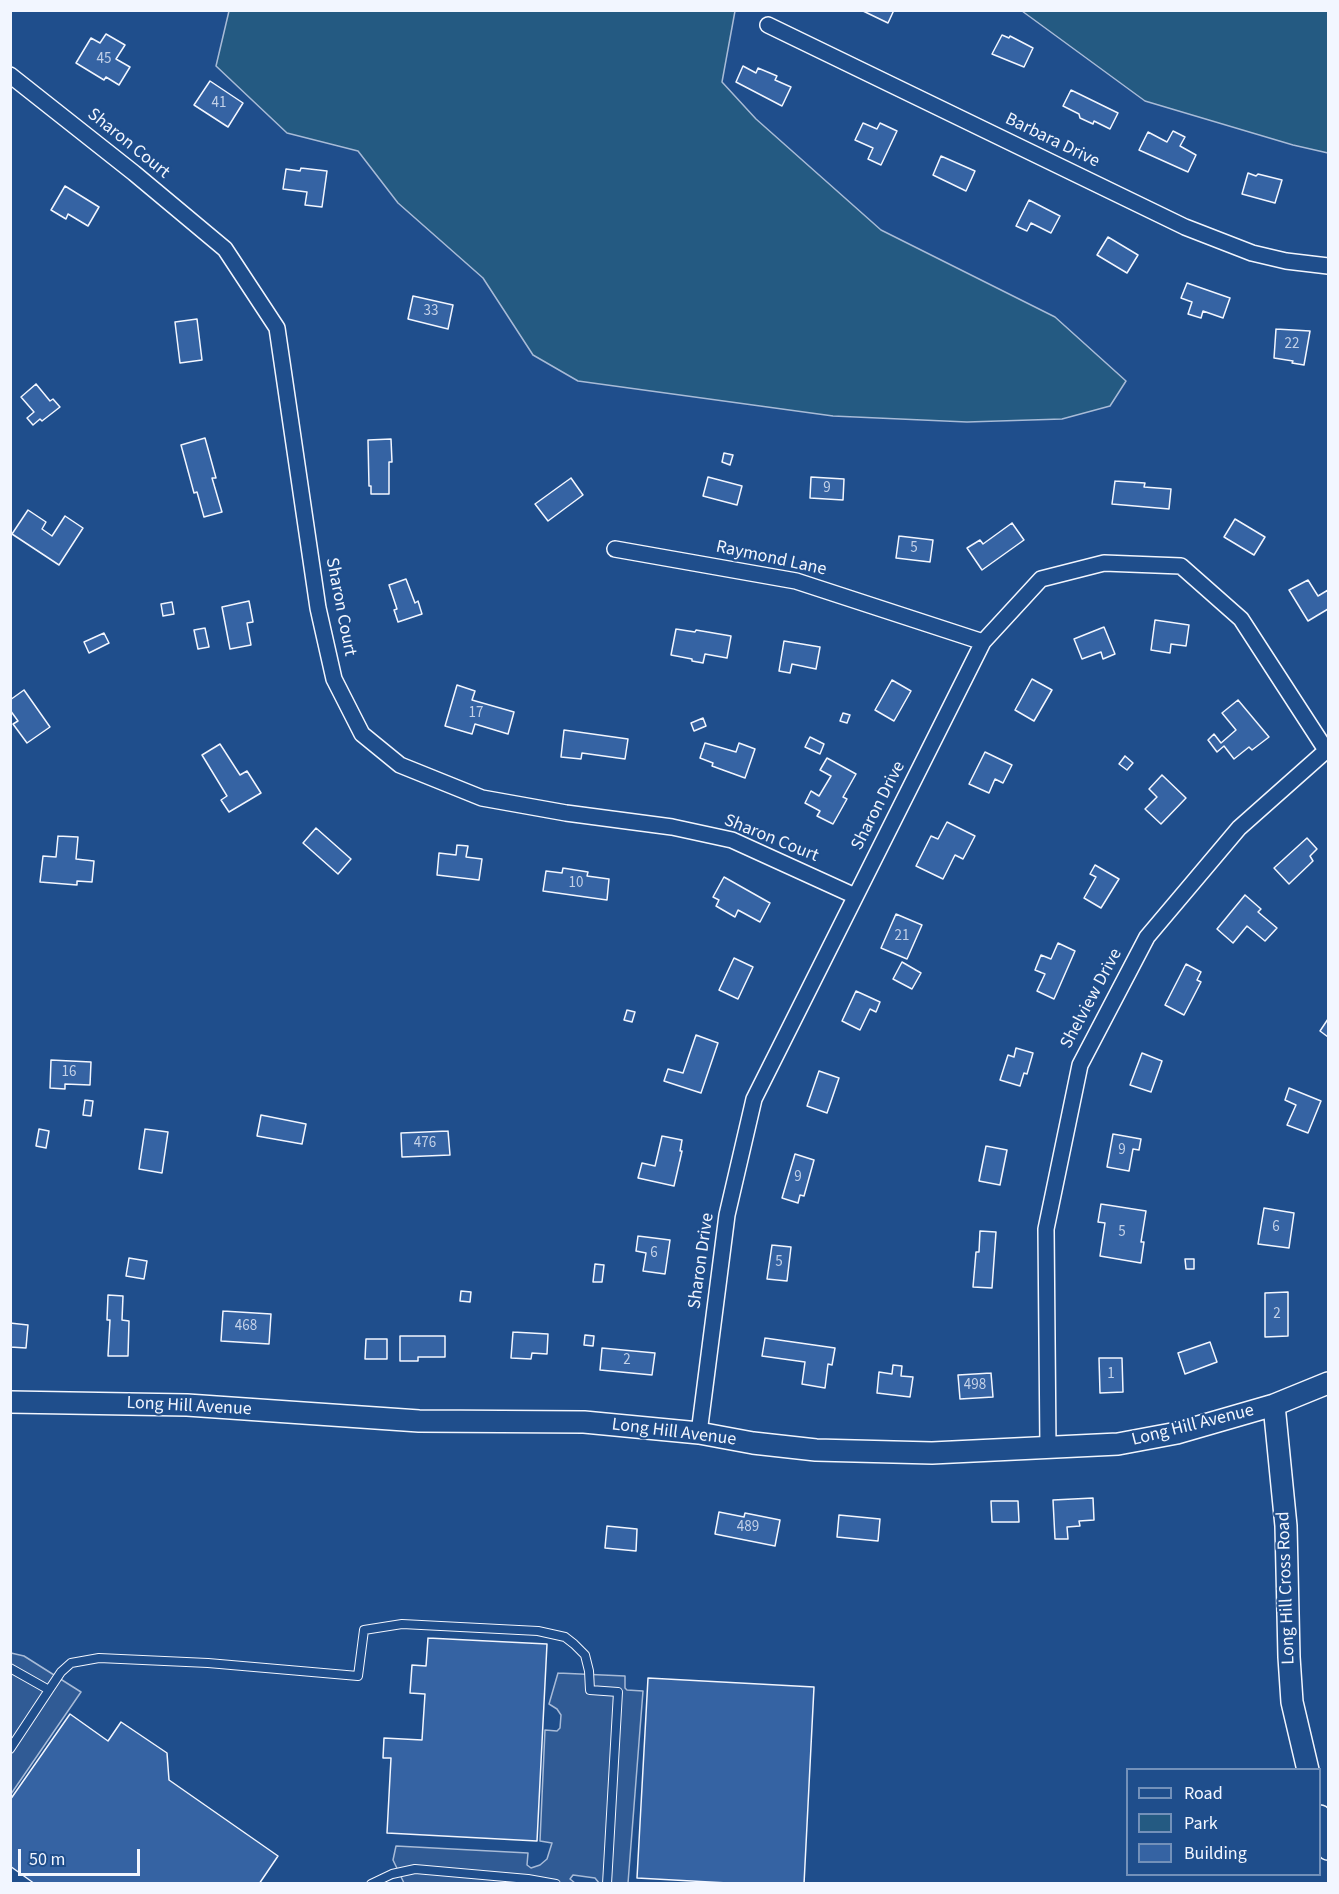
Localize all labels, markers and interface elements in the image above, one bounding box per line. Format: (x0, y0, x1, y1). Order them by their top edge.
house number: 45 (97, 51, 111, 69)
house number: 41 (212, 95, 226, 113)
street label: Sharon Court (82, 104, 174, 184)
street label: Barbara Drive (1001, 109, 1103, 173)
house number: 33 (424, 303, 438, 321)
house number: 22 (1285, 336, 1299, 354)
house number: 9 (823, 480, 831, 498)
street label: Raymond Lane (714, 537, 828, 581)
house number: 5 (910, 540, 918, 558)
street label: Sharon Court (320, 556, 360, 658)
house number: 17 (469, 705, 483, 723)
street label: Sharon Drive (847, 758, 911, 854)
street label: Sharon Court (721, 810, 821, 868)
house number: 10 (569, 875, 583, 893)
house number: 21 (895, 928, 909, 946)
street label: Shelview Drive (1057, 945, 1127, 1053)
house number: 16 (62, 1064, 76, 1082)
house number: 476 (414, 1135, 436, 1153)
house number: 9 (1118, 1142, 1126, 1160)
house number: 9 (794, 1169, 802, 1187)
street label: Sharon Drive (685, 1212, 719, 1310)
house number: 6 (1272, 1219, 1280, 1237)
house number: 5 (1118, 1224, 1126, 1242)
house number: 6 (650, 1245, 658, 1263)
house number: 5 (775, 1254, 783, 1272)
house number: 2 (1273, 1306, 1281, 1324)
house number: 468 (235, 1318, 257, 1336)
house number: 2 (623, 1352, 631, 1370)
house number: 1 (1107, 1366, 1115, 1384)
house number: 498 (964, 1377, 986, 1395)
street label: Long Hill Avenue (126, 1393, 252, 1421)
street label: Long Hill Avenue (1130, 1400, 1256, 1452)
street label: Long Hill Avenue (611, 1415, 737, 1451)
street label: Long Hill Cross Road (1274, 1511, 1300, 1665)
house number: 489 (737, 1519, 759, 1537)
legend (1126, 1768, 1321, 1876)
text: Road (1184, 1781, 1223, 1806)
text: Park (1184, 1811, 1218, 1836)
scale bar (21, 1837, 142, 1875)
text: Building (1184, 1841, 1247, 1866)
text: 50 m (29, 1847, 65, 1872)

